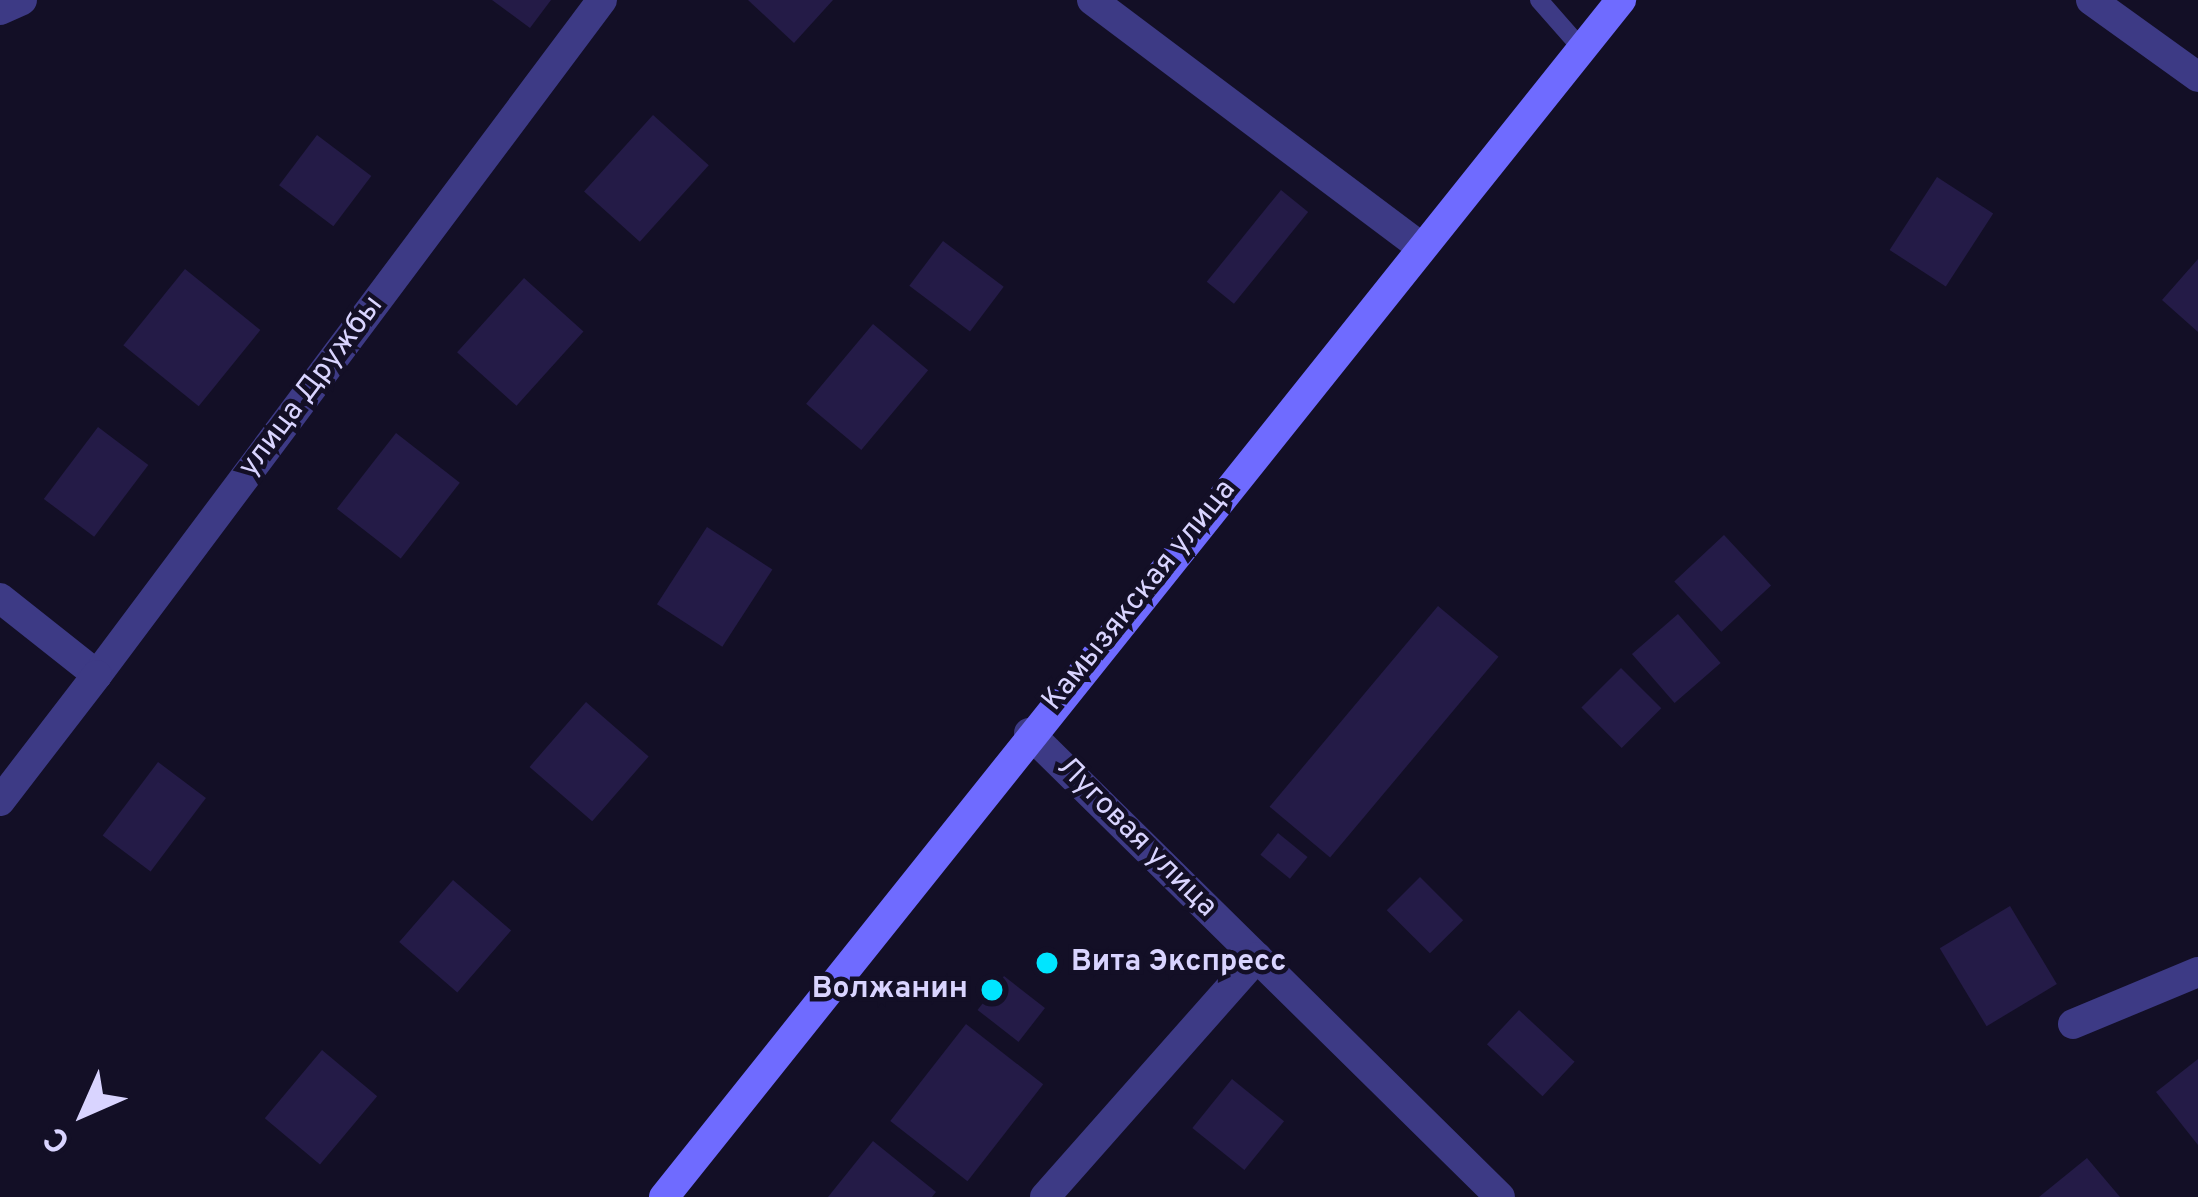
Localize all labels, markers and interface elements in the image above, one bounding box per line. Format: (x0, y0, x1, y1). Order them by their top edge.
street label: улица Дружбы (232, 289, 392, 485)
street label: Камызякская улица (1036, 473, 1244, 719)
street label: Луговая улица (1048, 750, 1224, 926)
place label: Вита Экспресс (1071, 945, 1287, 981)
marker: Вита Экспресс (1034, 950, 1060, 976)
place label: Волжанин (812, 972, 968, 1008)
marker: Волжанин (979, 977, 1005, 1003)
north arrow (24, 1053, 144, 1173)
text: С (36, 1116, 81, 1161)

